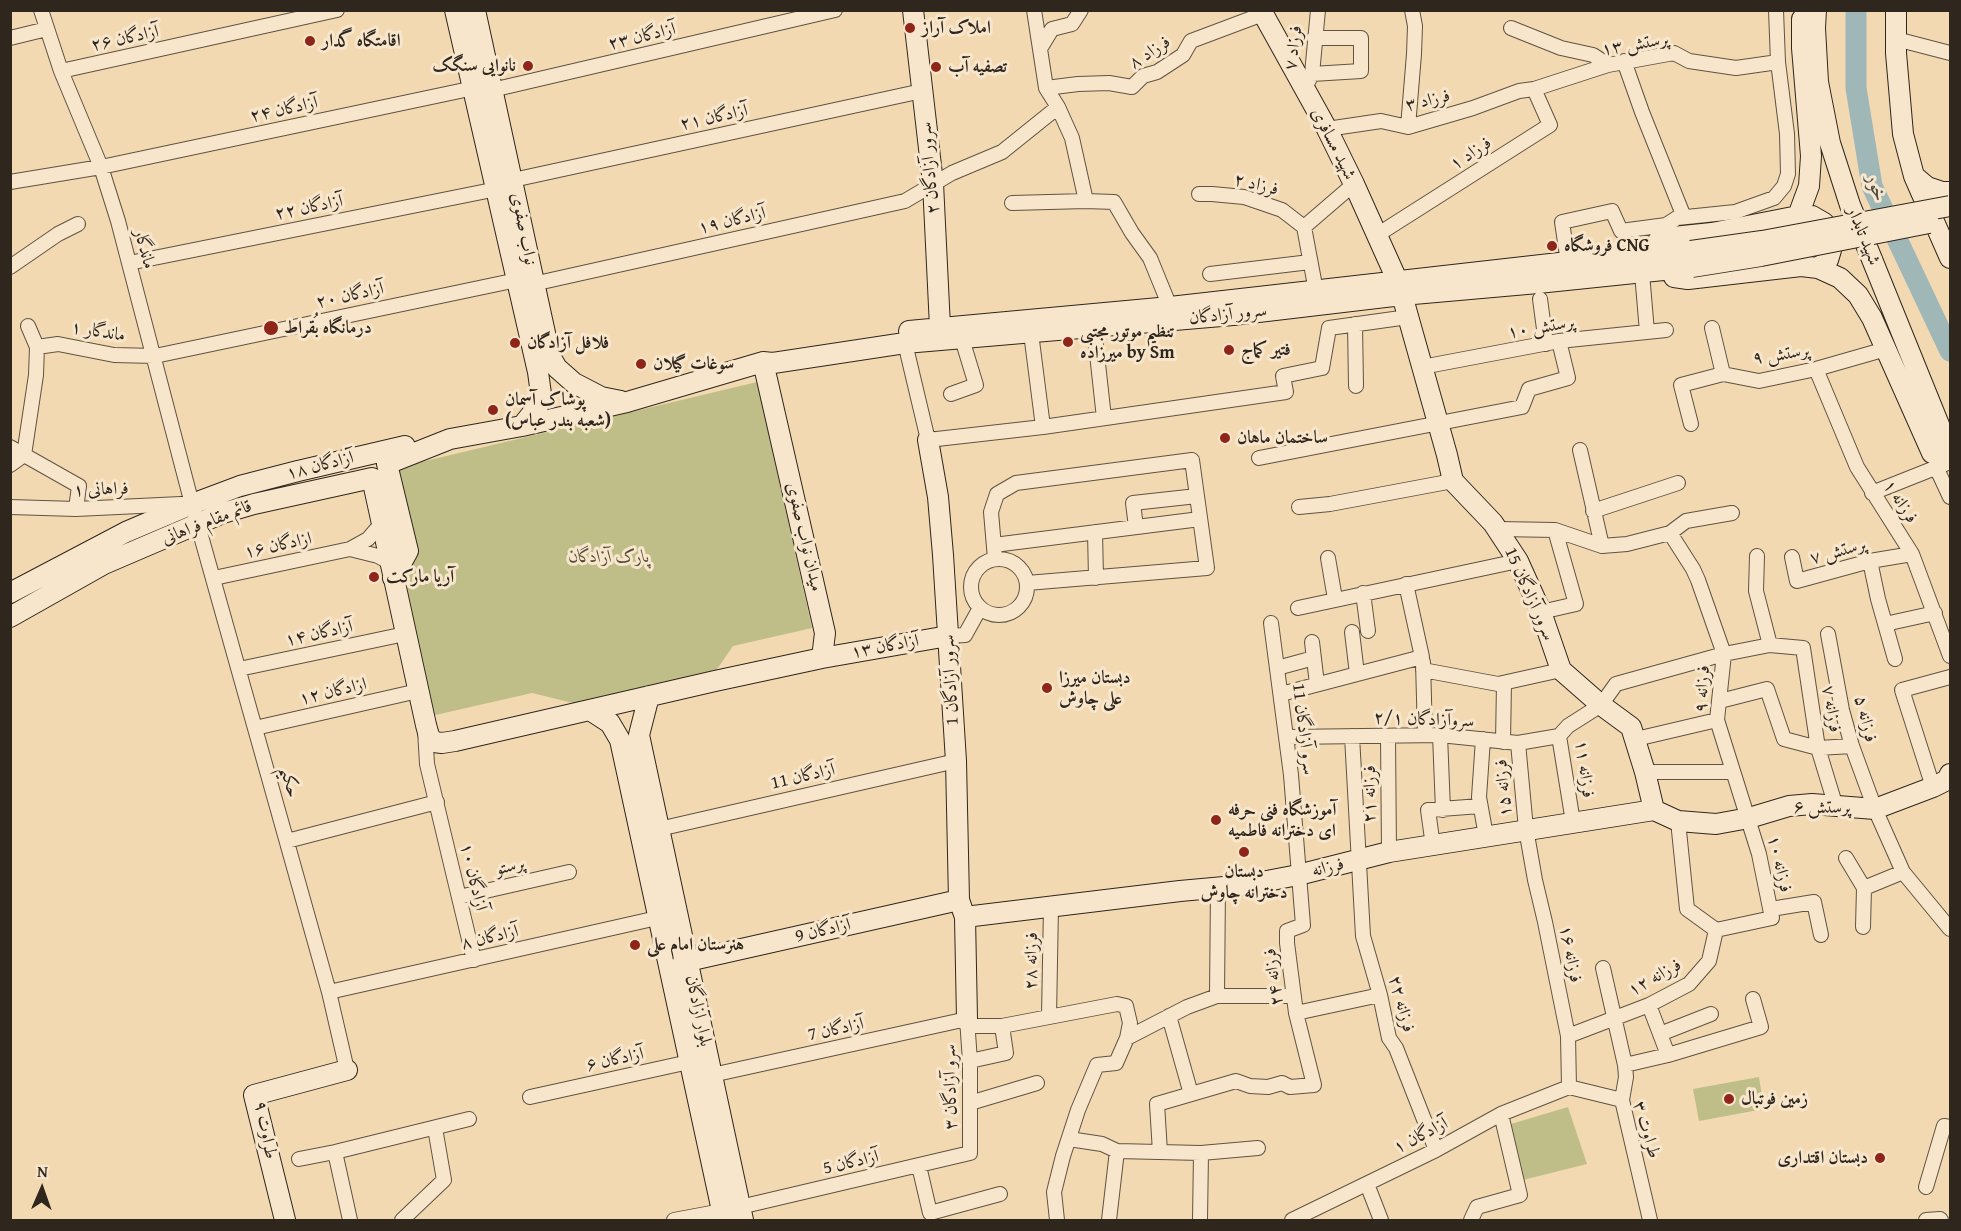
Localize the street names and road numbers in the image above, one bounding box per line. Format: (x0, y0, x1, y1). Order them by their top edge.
street label: آزادگان ۲۳ (606, 19, 678, 55)
street label: آزادگان ۲۶ (89, 21, 161, 57)
street label: فرزاد ۷ (1280, 24, 1308, 72)
street label: پرستش ۱۳ (1600, 29, 1670, 61)
street label: فرزاد ۸ (1125, 32, 1175, 74)
street label: فرزاد ۳ (1404, 85, 1452, 117)
street label: آزادگان ۲۴ (248, 92, 320, 128)
street label: آزادگان ۲۱ (678, 100, 750, 136)
street label: شهید مسافری (1306, 104, 1360, 184)
street label: سرور آزادگان ۲ (915, 121, 945, 215)
street label: فرزاد ۱ (1446, 133, 1496, 175)
street label: فرزاد ۲ (1231, 169, 1281, 201)
street label: آزادگان ۲۲ (273, 191, 345, 225)
street label: نواب صفوی (505, 191, 541, 267)
street label: آزادگان ۱۹ (696, 203, 768, 239)
street label: شهید تابدار (1841, 203, 1885, 269)
street label: ماندگار (128, 227, 160, 271)
street label: آزادگان ۲۰ (314, 278, 386, 314)
street label: سرور آزادگان (1188, 300, 1268, 330)
street label: پرستش ۱۰ (1506, 312, 1576, 344)
street label: ماندگار ۱ (69, 317, 127, 347)
street label: پرستش ۹ (1751, 340, 1811, 370)
street label: آزادگان ۱۸ (284, 447, 356, 485)
street label: فرزانه ۱ (1878, 476, 1922, 528)
street label: فراهانی ۱ (73, 478, 129, 502)
street label: میدان نواب صفوی (781, 480, 827, 594)
street label: قائم مقام فراهانی (159, 496, 255, 550)
street label: ازادگان ۱۶ (242, 528, 314, 564)
street label: پرستش ۷ (1808, 534, 1868, 570)
street label: سرور آزادگان 15 (1499, 544, 1559, 644)
street label: آزادگان ۱۴ (283, 616, 355, 652)
street label: آزادگان ۱۳ (849, 630, 921, 664)
street label: سرور آزادگان 1 (938, 634, 964, 726)
street label: فرزانه ۹ (1691, 665, 1715, 713)
street label: ازادگان ۱۲ (297, 674, 369, 710)
street label: سرو آزادگان 11 (1287, 682, 1319, 776)
street label: فرزانه ۷ (1817, 684, 1845, 734)
street label: فرزانه ۵ (1849, 693, 1881, 745)
street label: ۲/۱ سروآزادگان (1373, 707, 1475, 733)
street label: فرزانه ۱۱ (1570, 739, 1598, 799)
street label: فرزانه ۱۵ (1491, 758, 1517, 818)
street label: آزادگان 11 (769, 759, 837, 795)
street label: حکیم (274, 764, 304, 800)
street label: فرزانه ۲۱ (1359, 765, 1381, 823)
street label: پرستش ۶ (1793, 797, 1851, 819)
street label: فرزانه ۱۰ (1762, 833, 1796, 895)
street label: آزادگان ۱۰ (455, 841, 491, 913)
street label: پرستو (493, 853, 527, 881)
street label: فرزانه (1309, 854, 1347, 882)
street label: آزادگان 9 (793, 914, 853, 948)
street label: آزادگان ۸ (459, 921, 521, 955)
street label: فرزانه ۱۶ (1554, 924, 1586, 984)
street label: فرزانه ۲۸ (1021, 932, 1043, 990)
street label: فرزانه ۲۴ (1260, 947, 1288, 1007)
street label: فرزانه ۱۲ (1624, 955, 1686, 1001)
street label: بلوار آزادگان (680, 973, 716, 1049)
street label: فرزانه ۲۲ (1383, 973, 1419, 1035)
street label: آزادگان 7 (806, 1014, 866, 1046)
street label: آزادگان ۶ (584, 1043, 646, 1077)
street label: سرو آزادگان ۳ (939, 1044, 963, 1130)
street label: طراوت ۹ (249, 1099, 281, 1161)
street label: طراوت ۳ (1628, 1099, 1664, 1161)
street label: آزادگان ۱ (1390, 1113, 1452, 1159)
street label: آزادگان 5 (821, 1146, 881, 1180)

